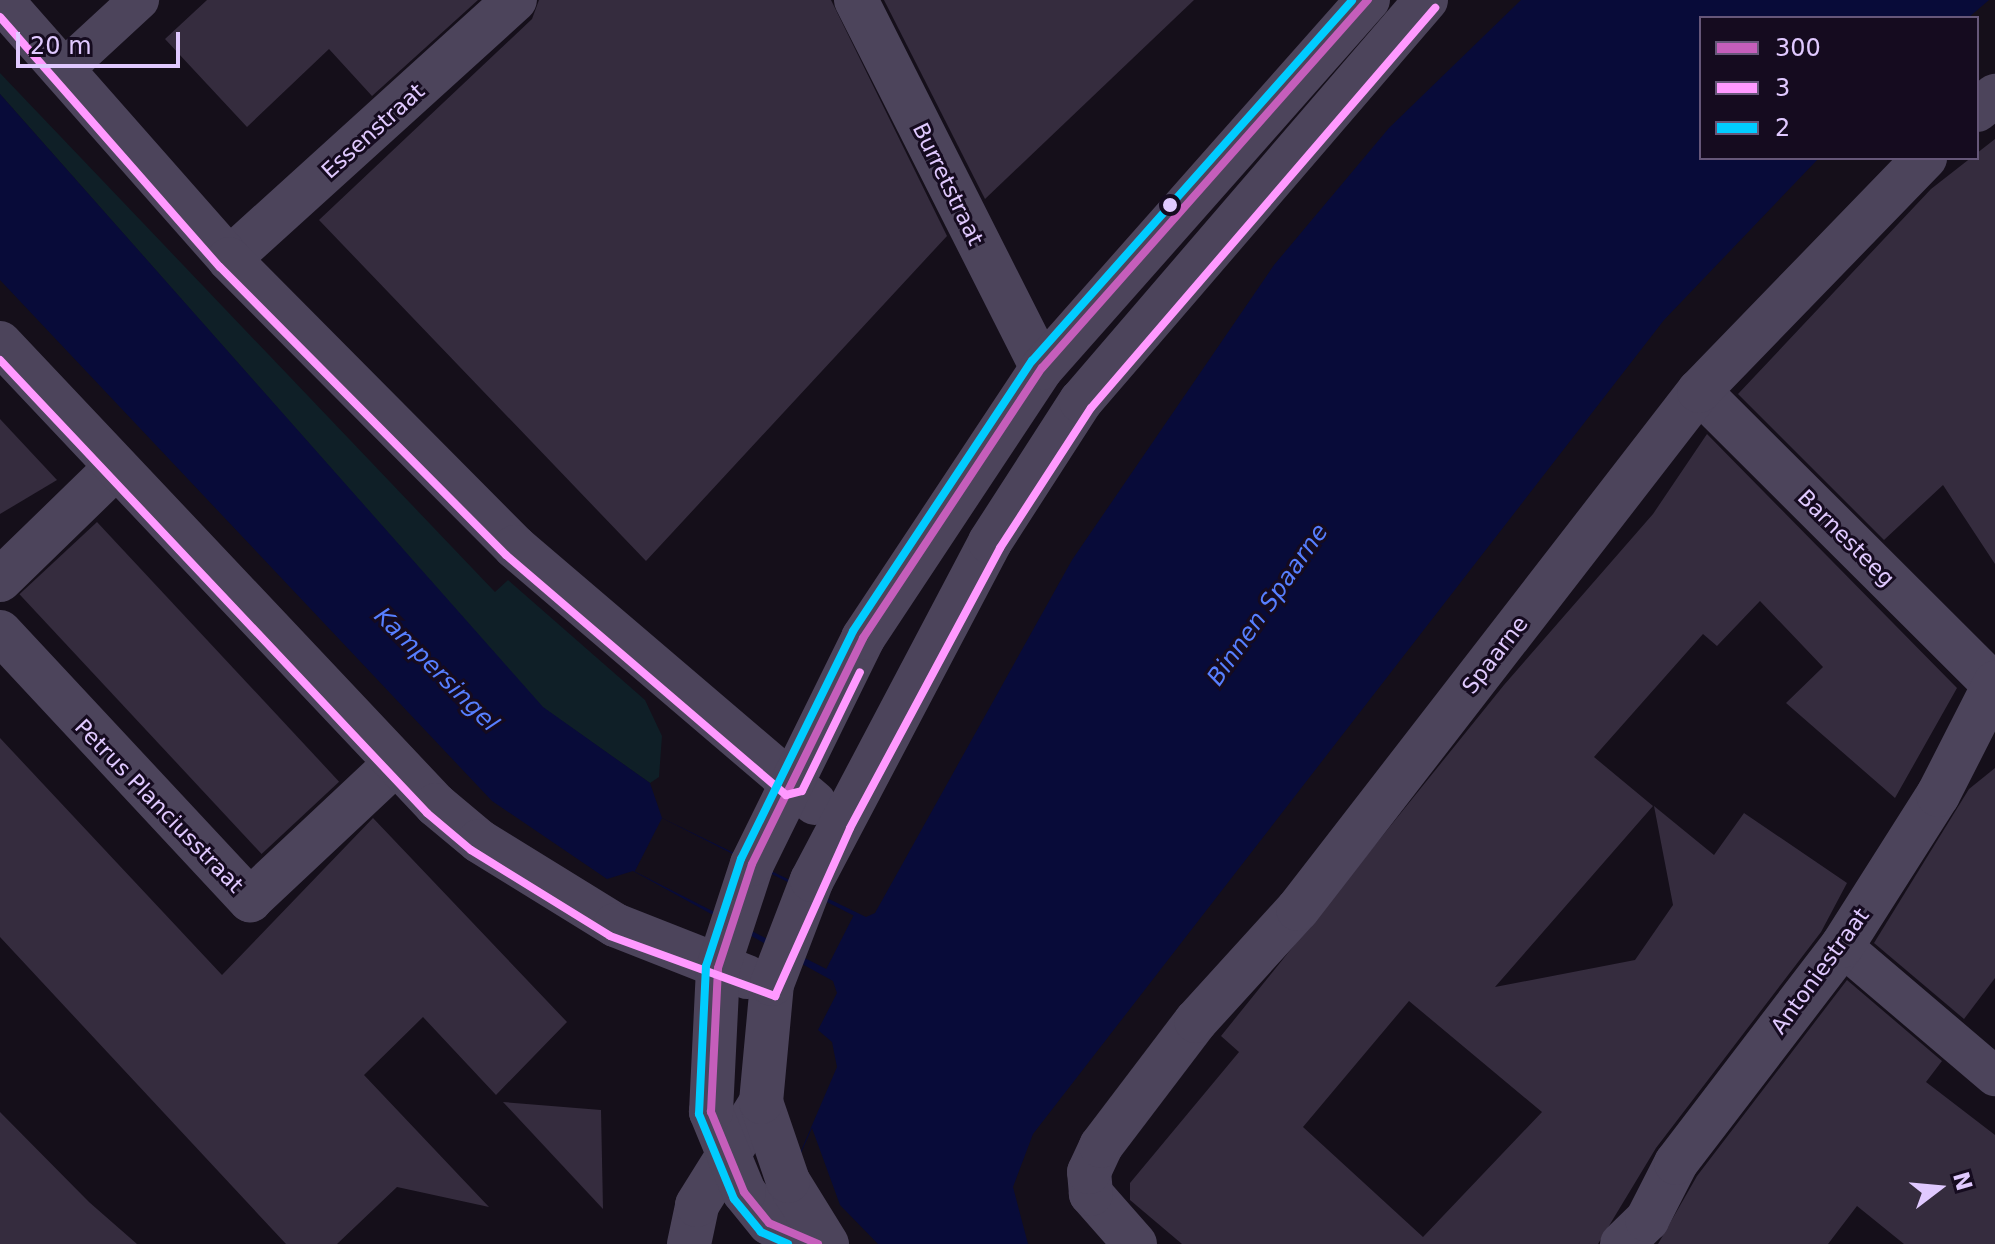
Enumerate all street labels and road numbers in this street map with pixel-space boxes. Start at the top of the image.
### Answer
street label: Essenstraat [316,78,430,184]
street label: Burretstraat [907,118,989,250]
street label: Barnesteeg [1792,484,1900,592]
street label: Spaarne [1457,611,1533,699]
street label: Petrus Planciusstraat [69,714,249,898]
street label: Antoniestraat [1765,903,1875,1039]

